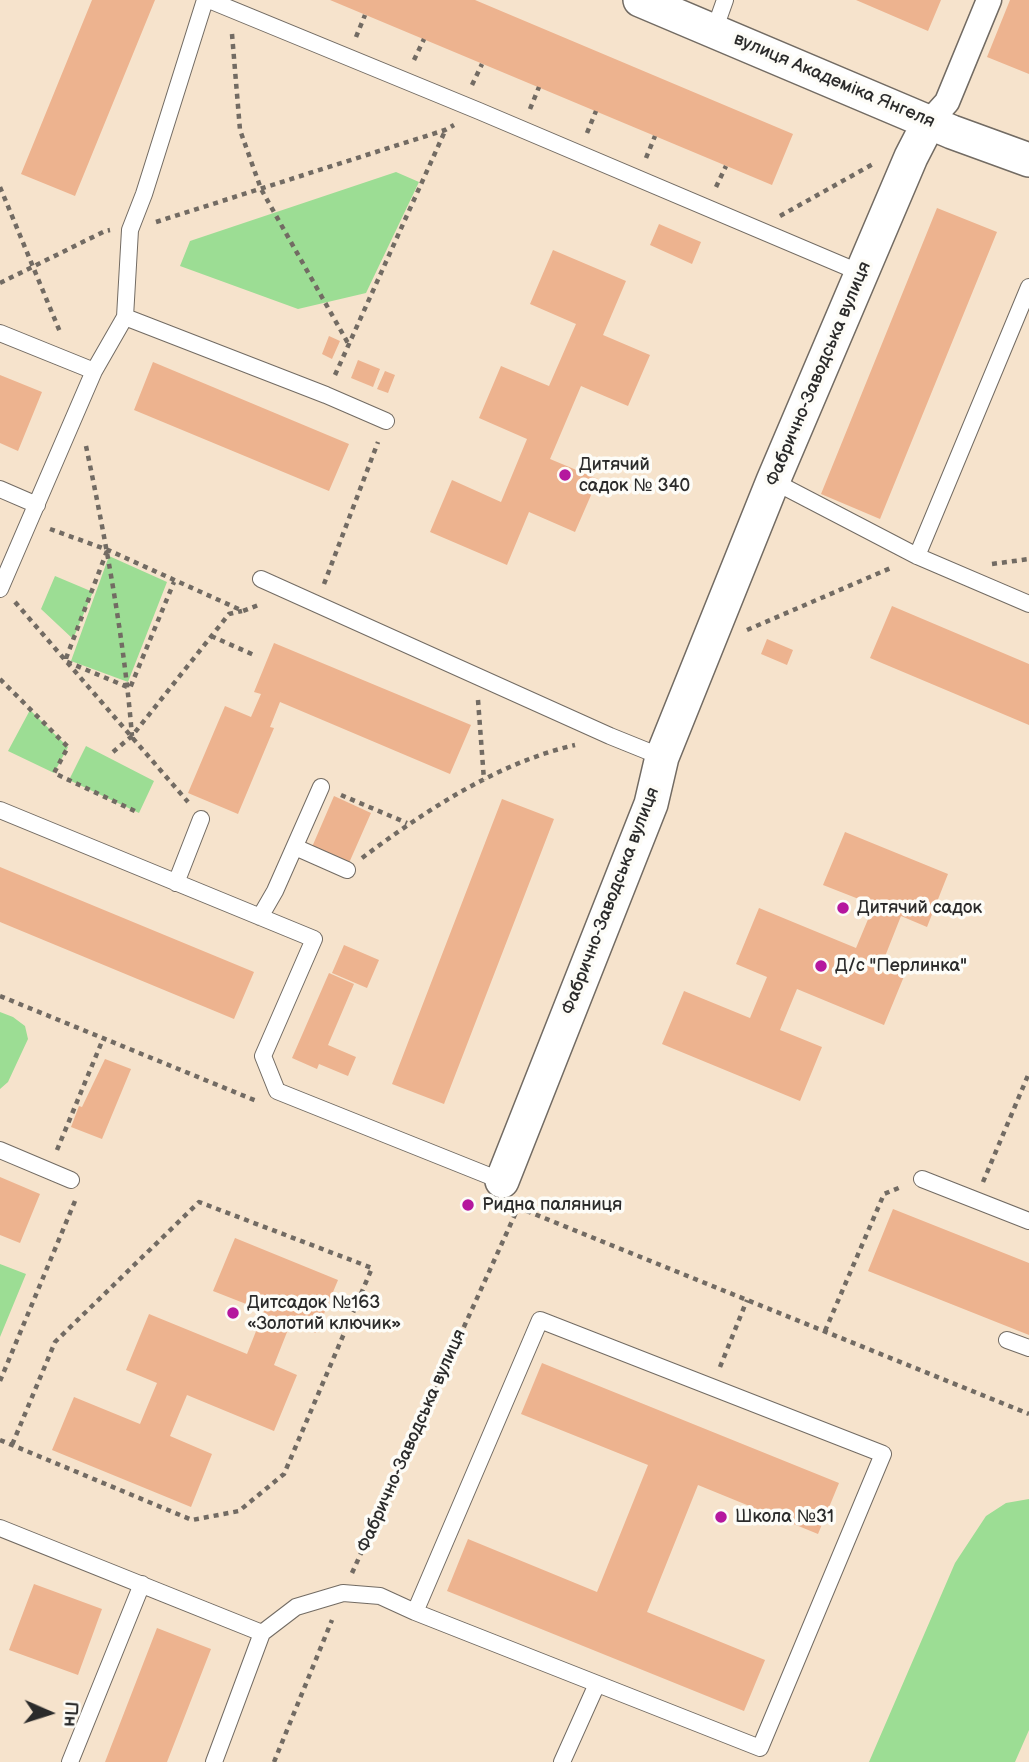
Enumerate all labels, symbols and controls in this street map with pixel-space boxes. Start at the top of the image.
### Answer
street label: вулиця Академіка Янгеля [730,29,938,133]
street label: Фабрично-Заводська вулиця [762,259,876,489]
place label: Дитячий садок № 340 [579,454,690,496]
marker: Дитячий садок № 340 [557,467,573,483]
street label: Фабрично-Заводська вулиця [558,784,664,1018]
place label: Дитячий садок [857,897,982,919]
marker: Дитячий садок [835,900,851,916]
place label: Д/с "Перлинка" [835,955,967,977]
marker: Д/с "Перлинка" [813,958,829,974]
place label: Ридна паляниця [482,1194,622,1216]
marker: Ридна паляниця [460,1197,476,1213]
place label: Дитсадок №163 «Золотий ключик» [247,1292,401,1334]
marker: Дитсадок №163 «Золотий ключик» [225,1305,241,1321]
street label: Фабрично-Заводська вулиця [353,1326,471,1556]
place label: Школа №31 [735,1506,834,1528]
marker: Школа №31 [713,1509,729,1525]
north arrow [14,1678,84,1748]
text: Пн [58,1701,83,1727]

